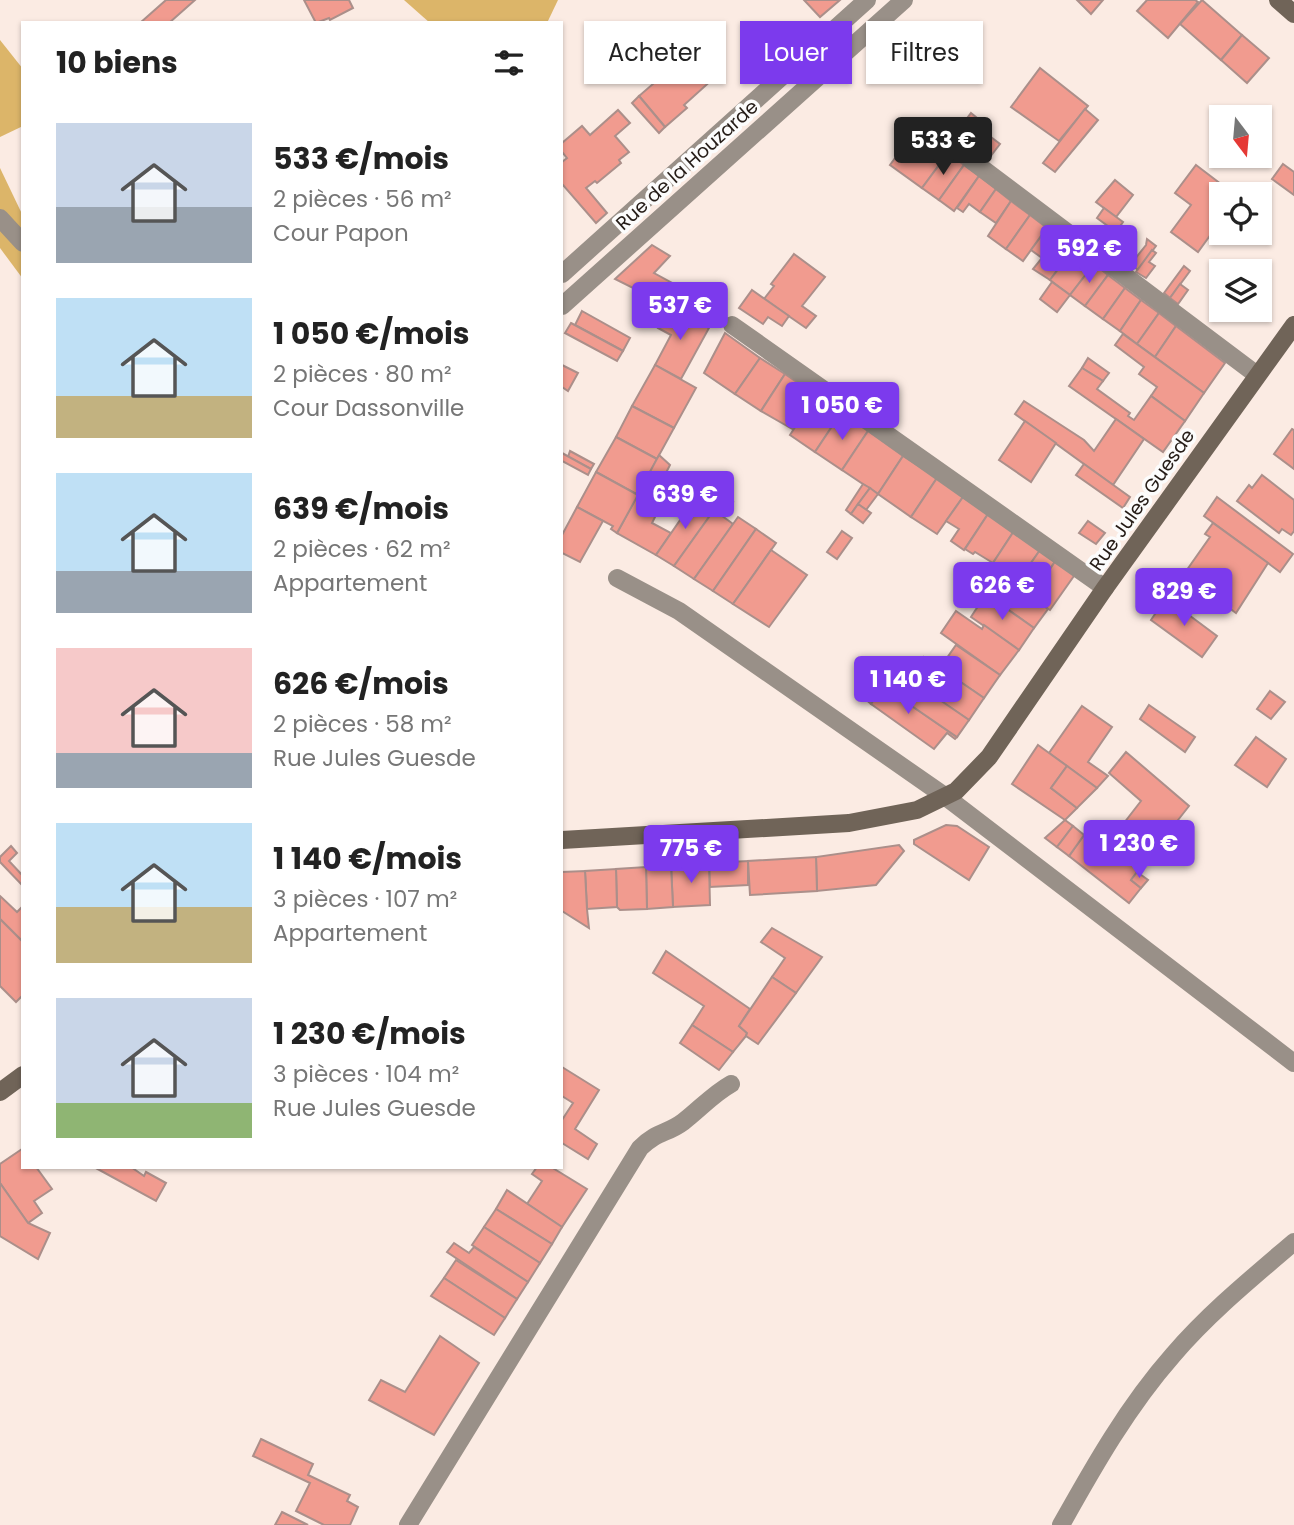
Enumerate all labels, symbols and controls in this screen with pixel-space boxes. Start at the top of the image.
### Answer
chip: Acheter [584,21,726,84]
chip: Louer [740,21,852,84]
chip: Filtres [866,21,983,84]
text: 10 biens [56,41,178,84]
icon: filters [490,44,528,82]
street label: Rue de la Houzarde [610,94,764,236]
north arrow [1209,105,1272,168]
map controls [1209,105,1272,322]
pin: 533 € [894,118,992,177]
text: 533 € [910,124,976,156]
text: 533 €/mois [273,137,449,180]
icon: home [112,151,196,235]
button: locate [1209,182,1272,245]
text: 2 pièces · 56 m² [273,183,452,215]
text: Cour Papon [273,217,409,249]
pin: 592 € [1040,226,1138,285]
text: 592 € [1056,232,1122,264]
button: layers [1209,259,1272,322]
pin: 537 € [631,282,729,342]
text: 537 € [648,289,712,321]
text: 1 050 €/mois [273,312,470,355]
icon: home [112,326,196,410]
text: 2 pièces · 80 m² [273,358,452,390]
pin: 1 050 € [777,382,907,442]
text: 1 050 € [801,389,883,421]
text: Cour Dassonville [273,392,464,424]
street label: Rue Jules Guesde [1083,424,1201,576]
pin: 639 € [636,472,734,531]
text: 639 € [652,478,718,510]
text: 639 €/mois [273,487,449,530]
icon: home [112,501,196,585]
text: 2 pièces · 62 m² [273,533,450,565]
pin: 626 € [953,562,1051,622]
text: Appartement [273,567,427,599]
pin: 829 € [1135,568,1233,628]
text: 626 € [969,569,1035,601]
text: 829 € [1151,575,1217,607]
pin: 1 140 € [843,656,973,716]
text: 626 €/mois [273,662,449,705]
text: 1 140 € [870,663,946,695]
icon: home [112,676,196,760]
text: 2 pièces · 58 m² [273,708,452,740]
text: Rue Jules Guesde [273,742,476,774]
pin: 1 230 € [1074,820,1204,880]
pin: 775 € [642,826,740,885]
text: 1 230 € [1100,827,1178,859]
text: 775 € [660,832,722,864]
text: 1 140 €/mois [273,837,462,880]
icon: home [112,851,196,935]
text: 3 pièces · 107 m² [273,883,457,915]
text: Appartement [273,917,427,949]
text: 1 230 €/mois [273,1012,466,1055]
icon: home [112,1026,196,1110]
text: 3 pièces · 104 m² [273,1058,459,1090]
text: Rue Jules Guesde [273,1092,476,1124]

